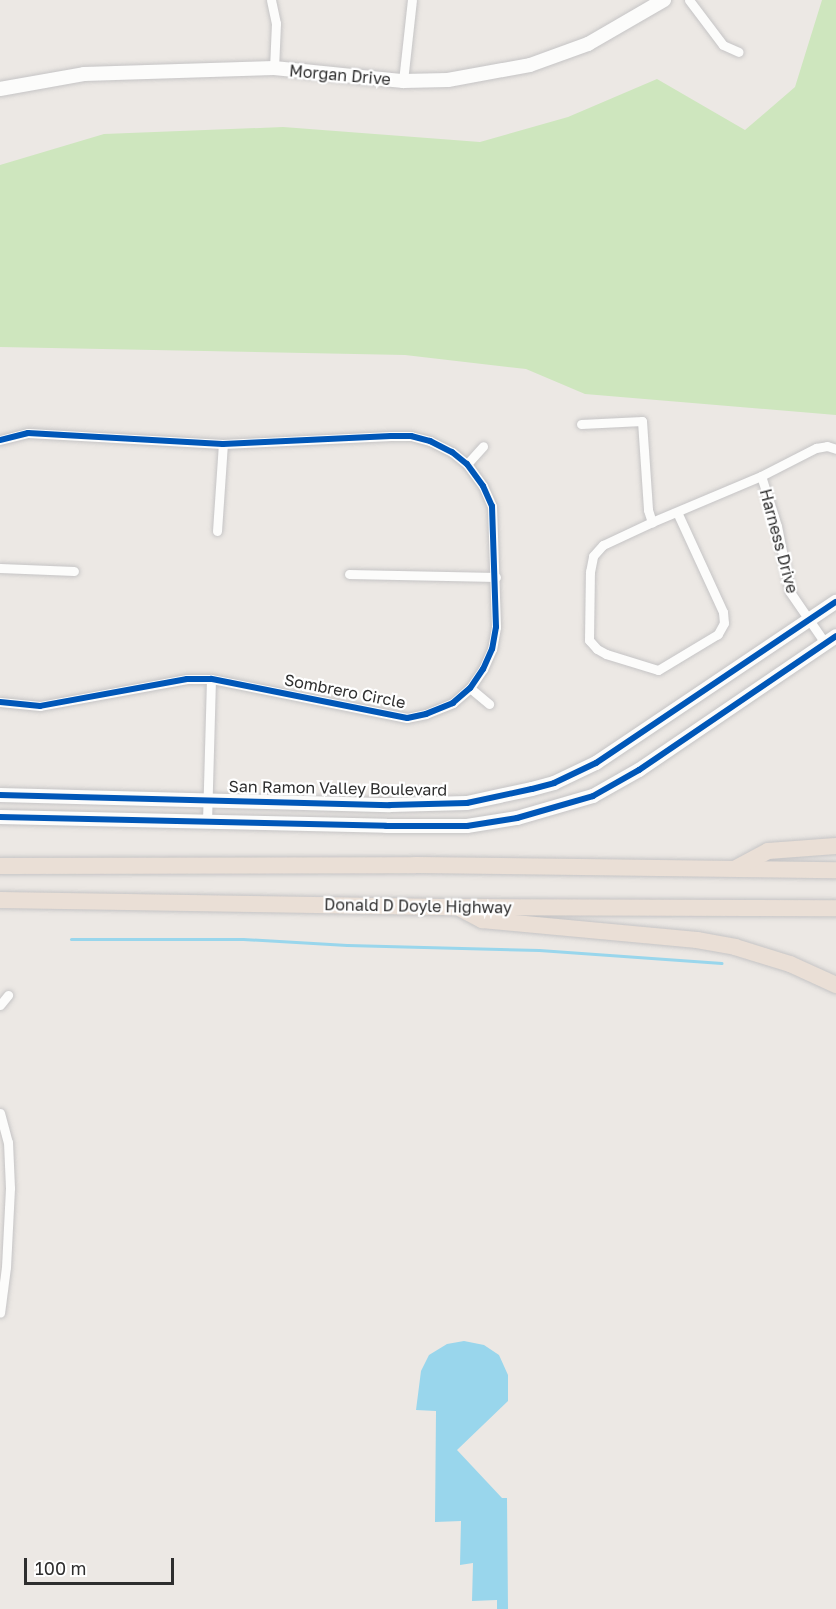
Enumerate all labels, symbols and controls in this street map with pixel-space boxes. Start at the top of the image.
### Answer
street label: Morgan Drive [288,61,392,89]
street label: Harness Drive [756,487,802,595]
street label: Sombrero Circle [283,670,407,712]
street label: San Ramon Valley Boulevard [229,776,447,800]
street label: Donald D Doyle Highway [324,895,512,917]
scale bar [27,1546,177,1584]
text: 100 m [35,1557,86,1579]

